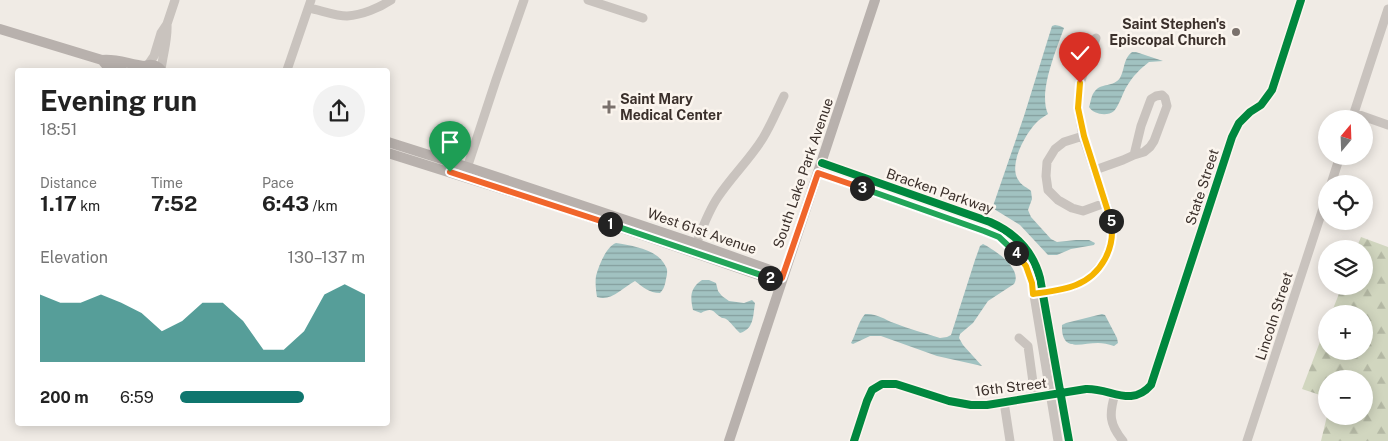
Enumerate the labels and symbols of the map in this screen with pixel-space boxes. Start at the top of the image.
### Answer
place label: Saint Stephen's Episcopal Church [1109,16,1226,48]
marker: Saint Stephen's Episcopal Church [1230,26,1242,38]
pin [1059,32,1101,83]
place label: Saint Mary Medical Center [620,91,722,123]
street label: South Lake Park Avenue [770,96,836,250]
marker: Saint Mary Medical Center [602,100,616,114]
north arrow [1318,110,1372,165]
pin [429,121,471,172]
street label: State Street [1182,147,1222,227]
street label: Bracken Parkway [884,165,996,217]
pin: 3 [850,176,874,200]
street label: West 61st Avenue [645,205,759,257]
pin: 5 [1098,208,1124,234]
pin: 1 [598,212,622,236]
pin: 4 [1004,240,1028,266]
pin: 2 [758,266,782,290]
street label: Lincoln Street [1252,270,1296,362]
street label: 16th Street [974,375,1048,399]

